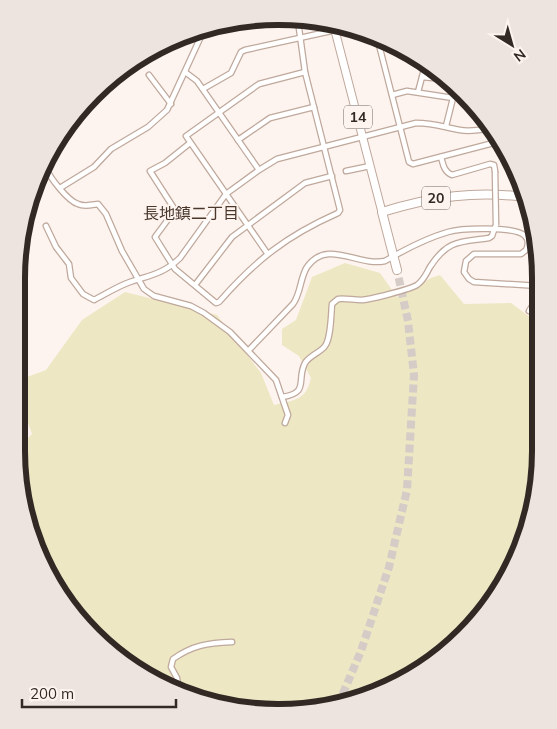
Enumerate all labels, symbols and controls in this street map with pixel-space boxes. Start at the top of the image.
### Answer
north arrow [487,20,537,70]
text: N [510,45,529,66]
road number: 14 [344,105,372,128]
road number: 20 [422,187,450,210]
district label: 長地鎮二丁目 [143,203,239,223]
scale bar [22,676,176,708]
text: 200 m [30,684,74,703]

